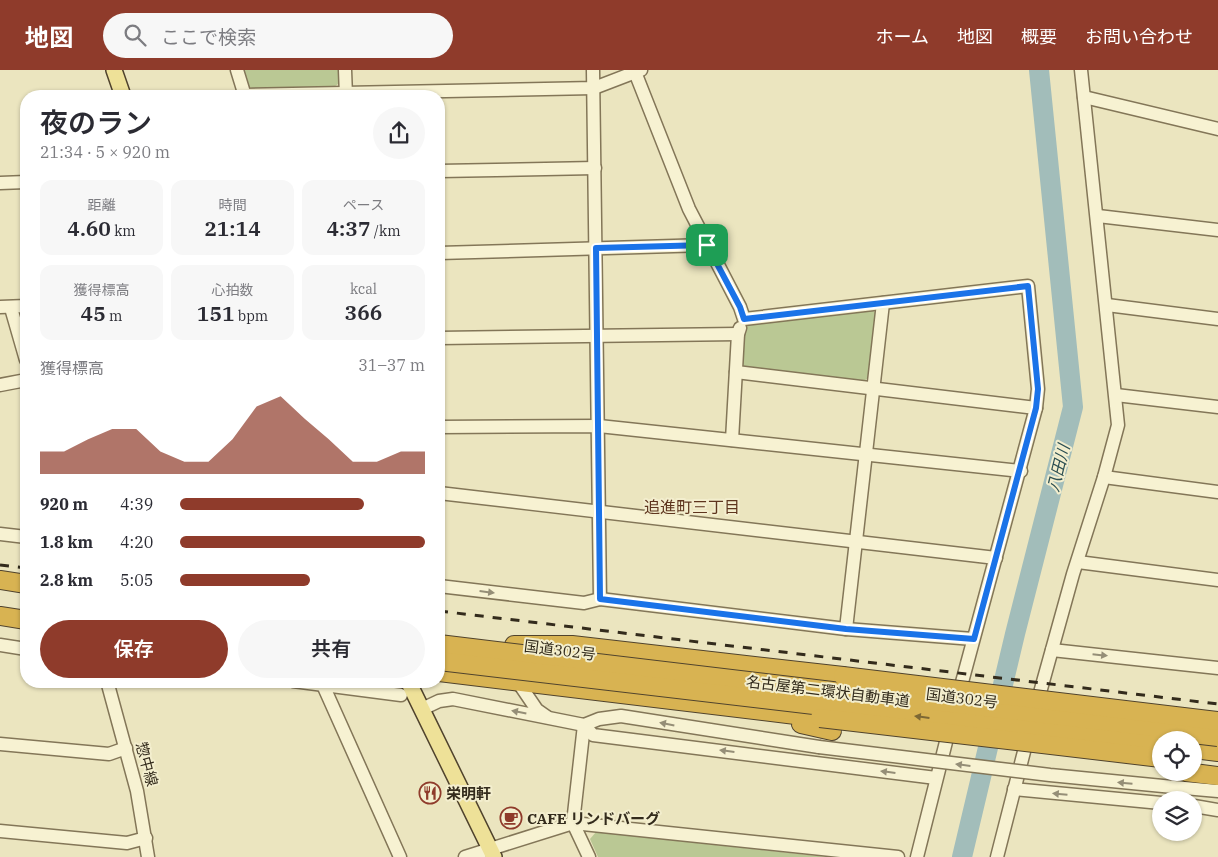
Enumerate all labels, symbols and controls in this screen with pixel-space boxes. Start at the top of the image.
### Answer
search box [103,13,453,58]
text: 地図 [25,21,73,53]
icon: search [121,21,149,49]
text: ここで検索 [161,25,256,49]
text: ホーム [876,25,929,48]
text: 地図 [957,25,993,48]
text: 概要 [1021,25,1057,48]
text: お問い合わせ [1085,25,1193,48]
text: 夜のラン [40,104,152,141]
button: share [373,107,425,159]
text: 21:34 · 5 × 920 m [40,142,170,162]
text: 距離 [88,196,116,214]
text: 時間 [219,196,247,214]
text: ペース [343,196,384,214]
text: 4.60 [67,214,111,242]
text: 21:14 [204,214,261,242]
text: 4:37 [327,214,371,242]
text: km [111,222,136,240]
text: /km [371,222,400,240]
pin [686,224,728,266]
icon: arrive [693,231,721,259]
text: kcal [350,280,377,298]
text: 獲得標高 [74,281,130,299]
text: 心拍数 [212,281,254,299]
text: 366 [345,298,382,326]
text: 45 [81,299,106,327]
text: 151 [197,299,235,327]
text: m [106,307,122,325]
text: bpm [235,307,268,325]
text: 31–37 m [358,355,425,375]
text: 獲得標高 [40,358,104,378]
water label: 八田川 [1042,440,1074,494]
text: 920 m [40,494,88,514]
text: 4:39 [120,494,153,514]
district label: 追進町三丁目 [644,497,740,517]
text: 1.8 km [40,532,93,552]
text: 4:20 [120,532,153,552]
text: 2.8 km [40,570,93,590]
text: 5:05 [120,570,153,590]
one-way arrow [479,588,495,596]
button: 保存 [40,620,228,678]
button: 共有 [238,620,425,678]
street label: 国道302号 [523,636,597,664]
one-way arrow [1092,651,1108,659]
street label: 名古屋第二環状自動車道 [745,672,911,710]
street label: 国道302号 [925,684,999,712]
one-way arrow [511,708,526,716]
one-way arrow [913,713,929,721]
one-way arrow [658,719,674,727]
map controls [1152,731,1202,841]
button: locate [1152,731,1202,781]
street label: 惣中線 [132,740,162,788]
one-way arrow [719,747,735,755]
one-way arrow [955,761,971,769]
one-way arrow [880,768,896,776]
one-way arrow [1117,778,1133,786]
restaurant icon: 栄明軒 [418,781,442,805]
place label: 栄明軒 [446,784,491,803]
one-way arrow [1052,789,1068,797]
button: layers [1152,791,1202,841]
cafe icon: CAFE リンドバーグ [499,806,523,830]
place label: CAFE リンドバーグ [527,809,660,828]

